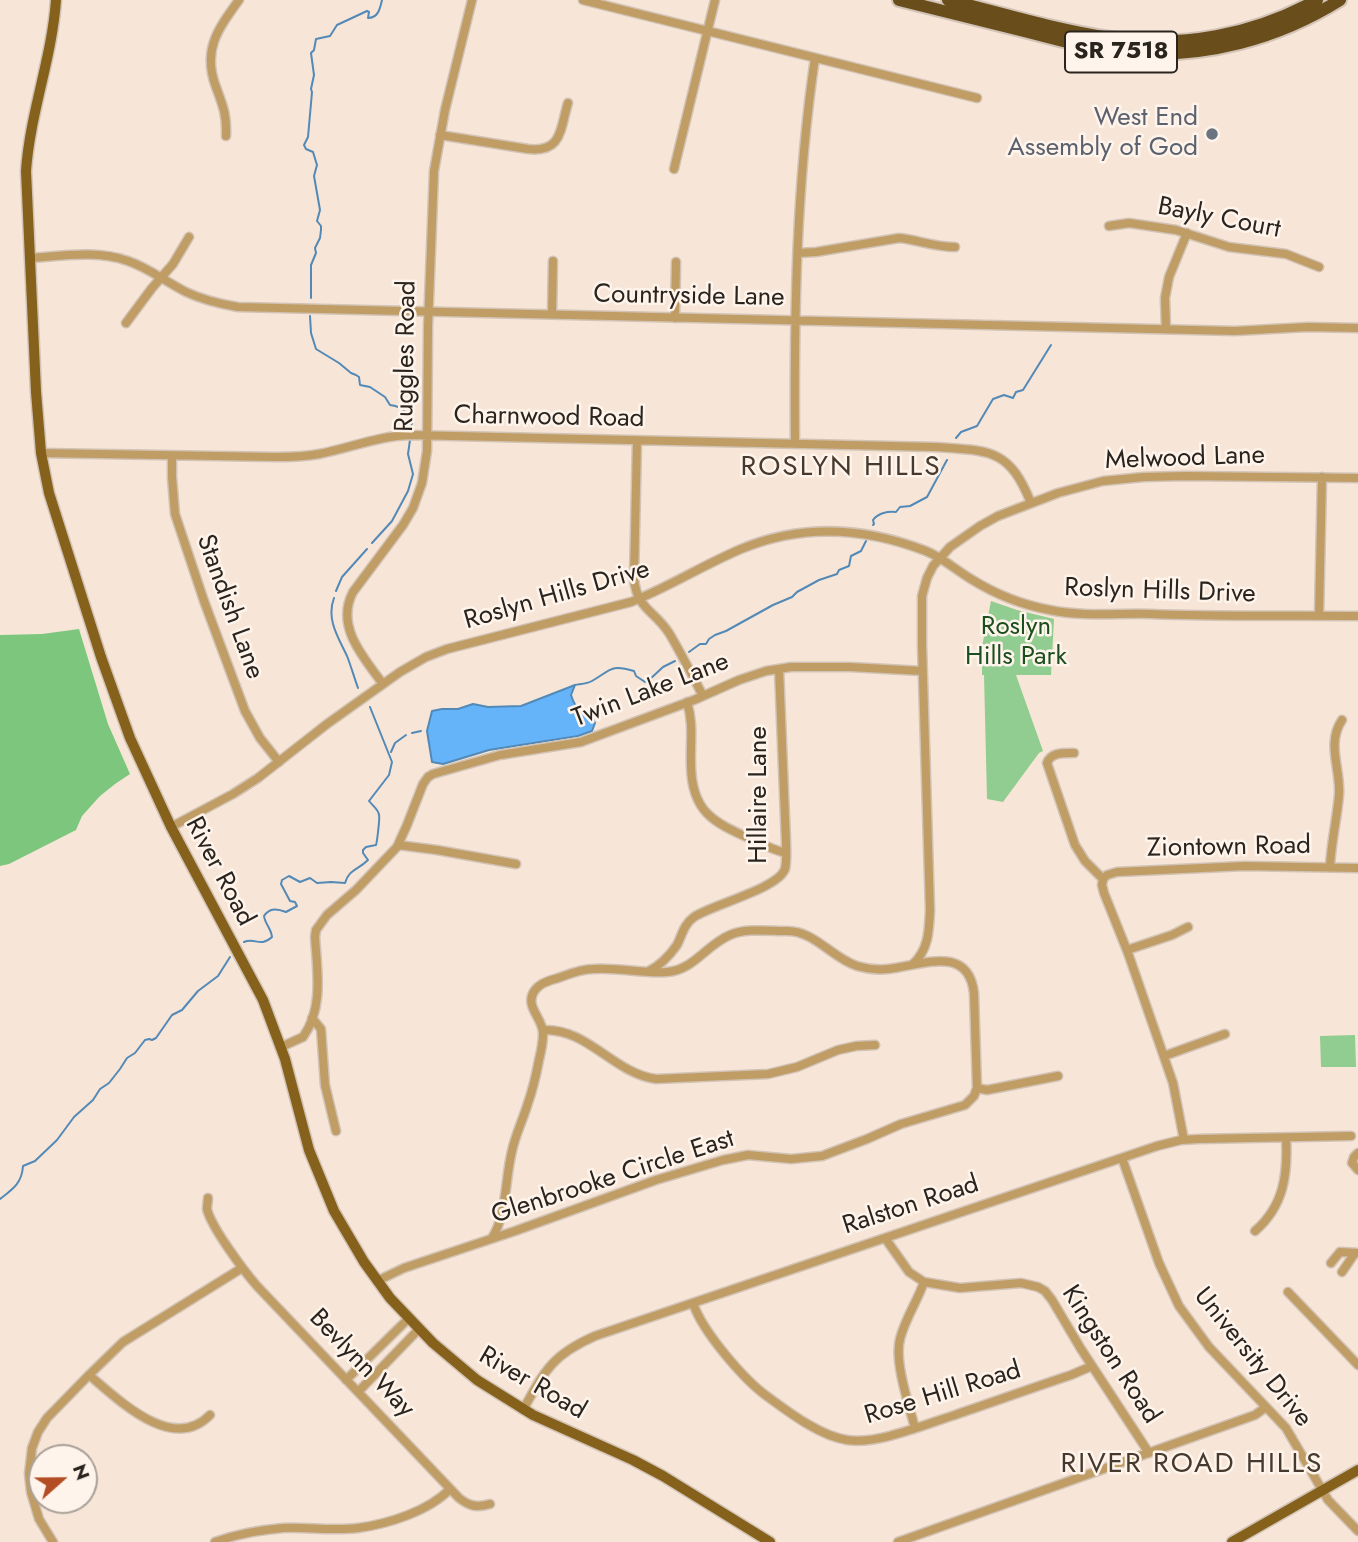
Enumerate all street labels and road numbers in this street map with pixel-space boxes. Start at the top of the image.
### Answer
road number: SR 7518 [1065,32,1177,72]
street label: Bayly Court [1155,192,1283,246]
street label: Ruggles Road [390,280,424,432]
street label: Countryside Lane [593,280,785,314]
street label: Charnwood Road [453,401,645,435]
street label: Melwood Lane [1105,441,1265,477]
street label: Standish Lane [188,531,270,683]
street label: Roslyn Hills Drive [461,555,653,637]
street label: Roslyn Hills Drive [1064,573,1256,611]
street label: Twin Lake Lane [568,647,734,735]
street label: Hillaire Lane [744,726,776,864]
street label: River Road [177,812,261,932]
street label: Ziontown Road [1147,831,1311,865]
street label: Glenbrooke Circle East [488,1124,738,1232]
street label: Ralston Road [839,1169,983,1243]
street label: Kingston Road [1054,1280,1166,1430]
street label: University Drive [1186,1282,1318,1434]
street label: Bevlynn Way [302,1303,420,1425]
street label: River Road [473,1341,591,1427]
street label: Rose Hill Road [861,1355,1025,1433]

